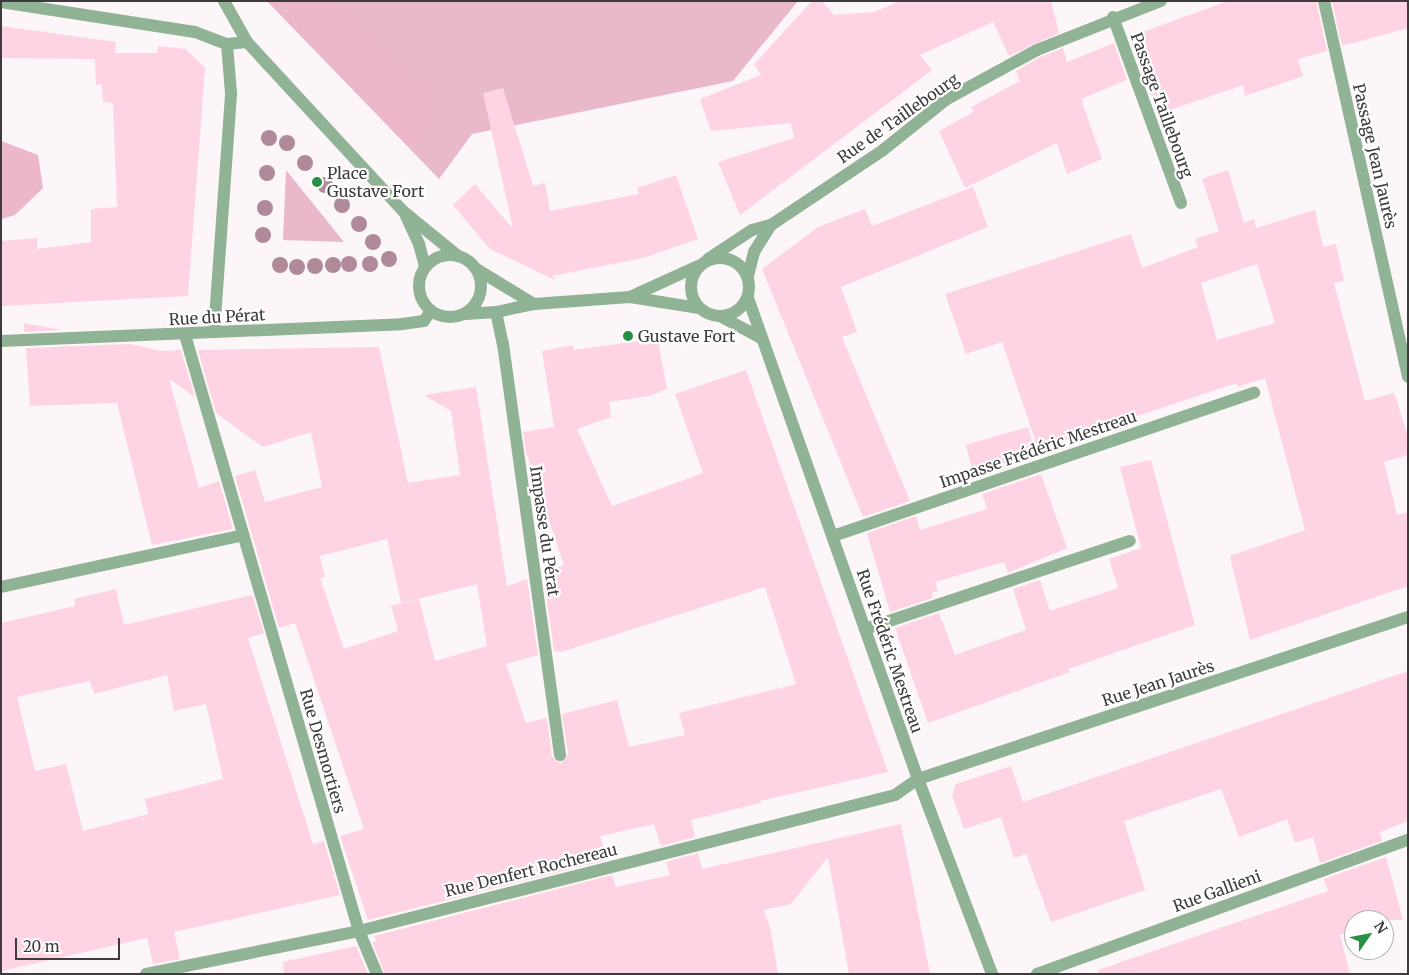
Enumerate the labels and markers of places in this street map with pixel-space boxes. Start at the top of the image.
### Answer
place label: Place Gustave Fort [327,163,424,201]
marker: Place Gustave Fort [311,176,323,188]
place label: Gustave Fort [638,326,735,346]
marker: Gustave Fort [622,330,634,342]

